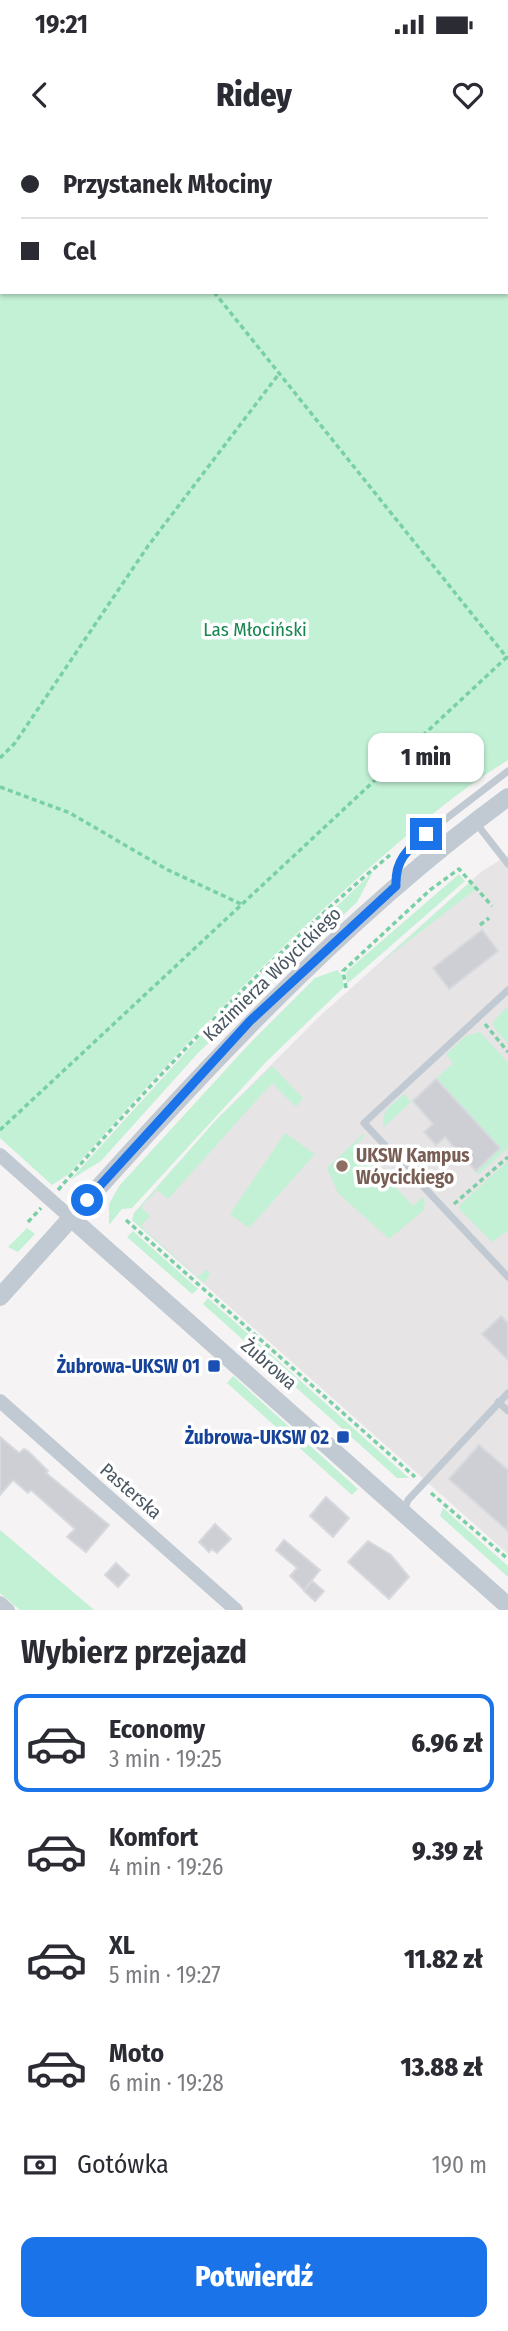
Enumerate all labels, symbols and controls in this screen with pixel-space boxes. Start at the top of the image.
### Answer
text: 19:21 [35,9,88,40]
icon: back [21,76,59,114]
text: Ridey [216,76,292,114]
icon: heart [449,76,487,114]
text: Przystanek Młociny [63,169,272,200]
text: Cel [63,236,96,267]
park label: Las Młociński [203,618,307,641]
callout: 1 min [368,732,484,782]
text: 1 min [401,743,451,771]
route end [410,818,442,850]
street label: Kazimierza Wóycickiego [198,902,346,1046]
place label: UKSW Kampus Wóycickiego [356,1144,470,1189]
marker: UKSW Kampus Wóycickiego [334,1158,350,1174]
route start [71,1184,103,1216]
street label: Żubrowa [236,1334,302,1394]
place label: Żubrowa-UKSW 01 [57,1354,200,1378]
marker: Żubrowa-UKSW 01 [206,1358,222,1374]
place label: Żubrowa-UKSW 02 [185,1425,329,1449]
marker: Żubrowa-UKSW 02 [335,1429,351,1445]
street label: Pasterska [96,1458,166,1524]
text: Wybierz przejazd [21,1633,247,1671]
icon: car [25,1712,88,1775]
text: Economy [109,1714,205,1745]
text: 6.96 zł [411,1728,483,1759]
text: 3 min · 19:25 [109,1745,222,1773]
icon: car [25,1820,88,1883]
text: Komfort [109,1822,198,1853]
text: 9.39 zł [412,1836,483,1867]
text: 4 min · 19:26 [109,1853,223,1881]
icon: car [25,1928,88,1991]
text: XL [109,1930,135,1961]
text: 11.82 zł [404,1944,483,1975]
text: 5 min · 19:27 [109,1961,221,1989]
icon: car [25,2036,88,2099]
text: Moto [109,2038,164,2069]
text: 13.88 zł [400,2052,483,2083]
text: 6 min · 19:28 [109,2069,224,2097]
icon: cash [21,2146,59,2184]
text: Gotówka [77,2149,169,2180]
text: 190 m [432,2151,487,2179]
button: Potwierdź [21,2237,487,2317]

